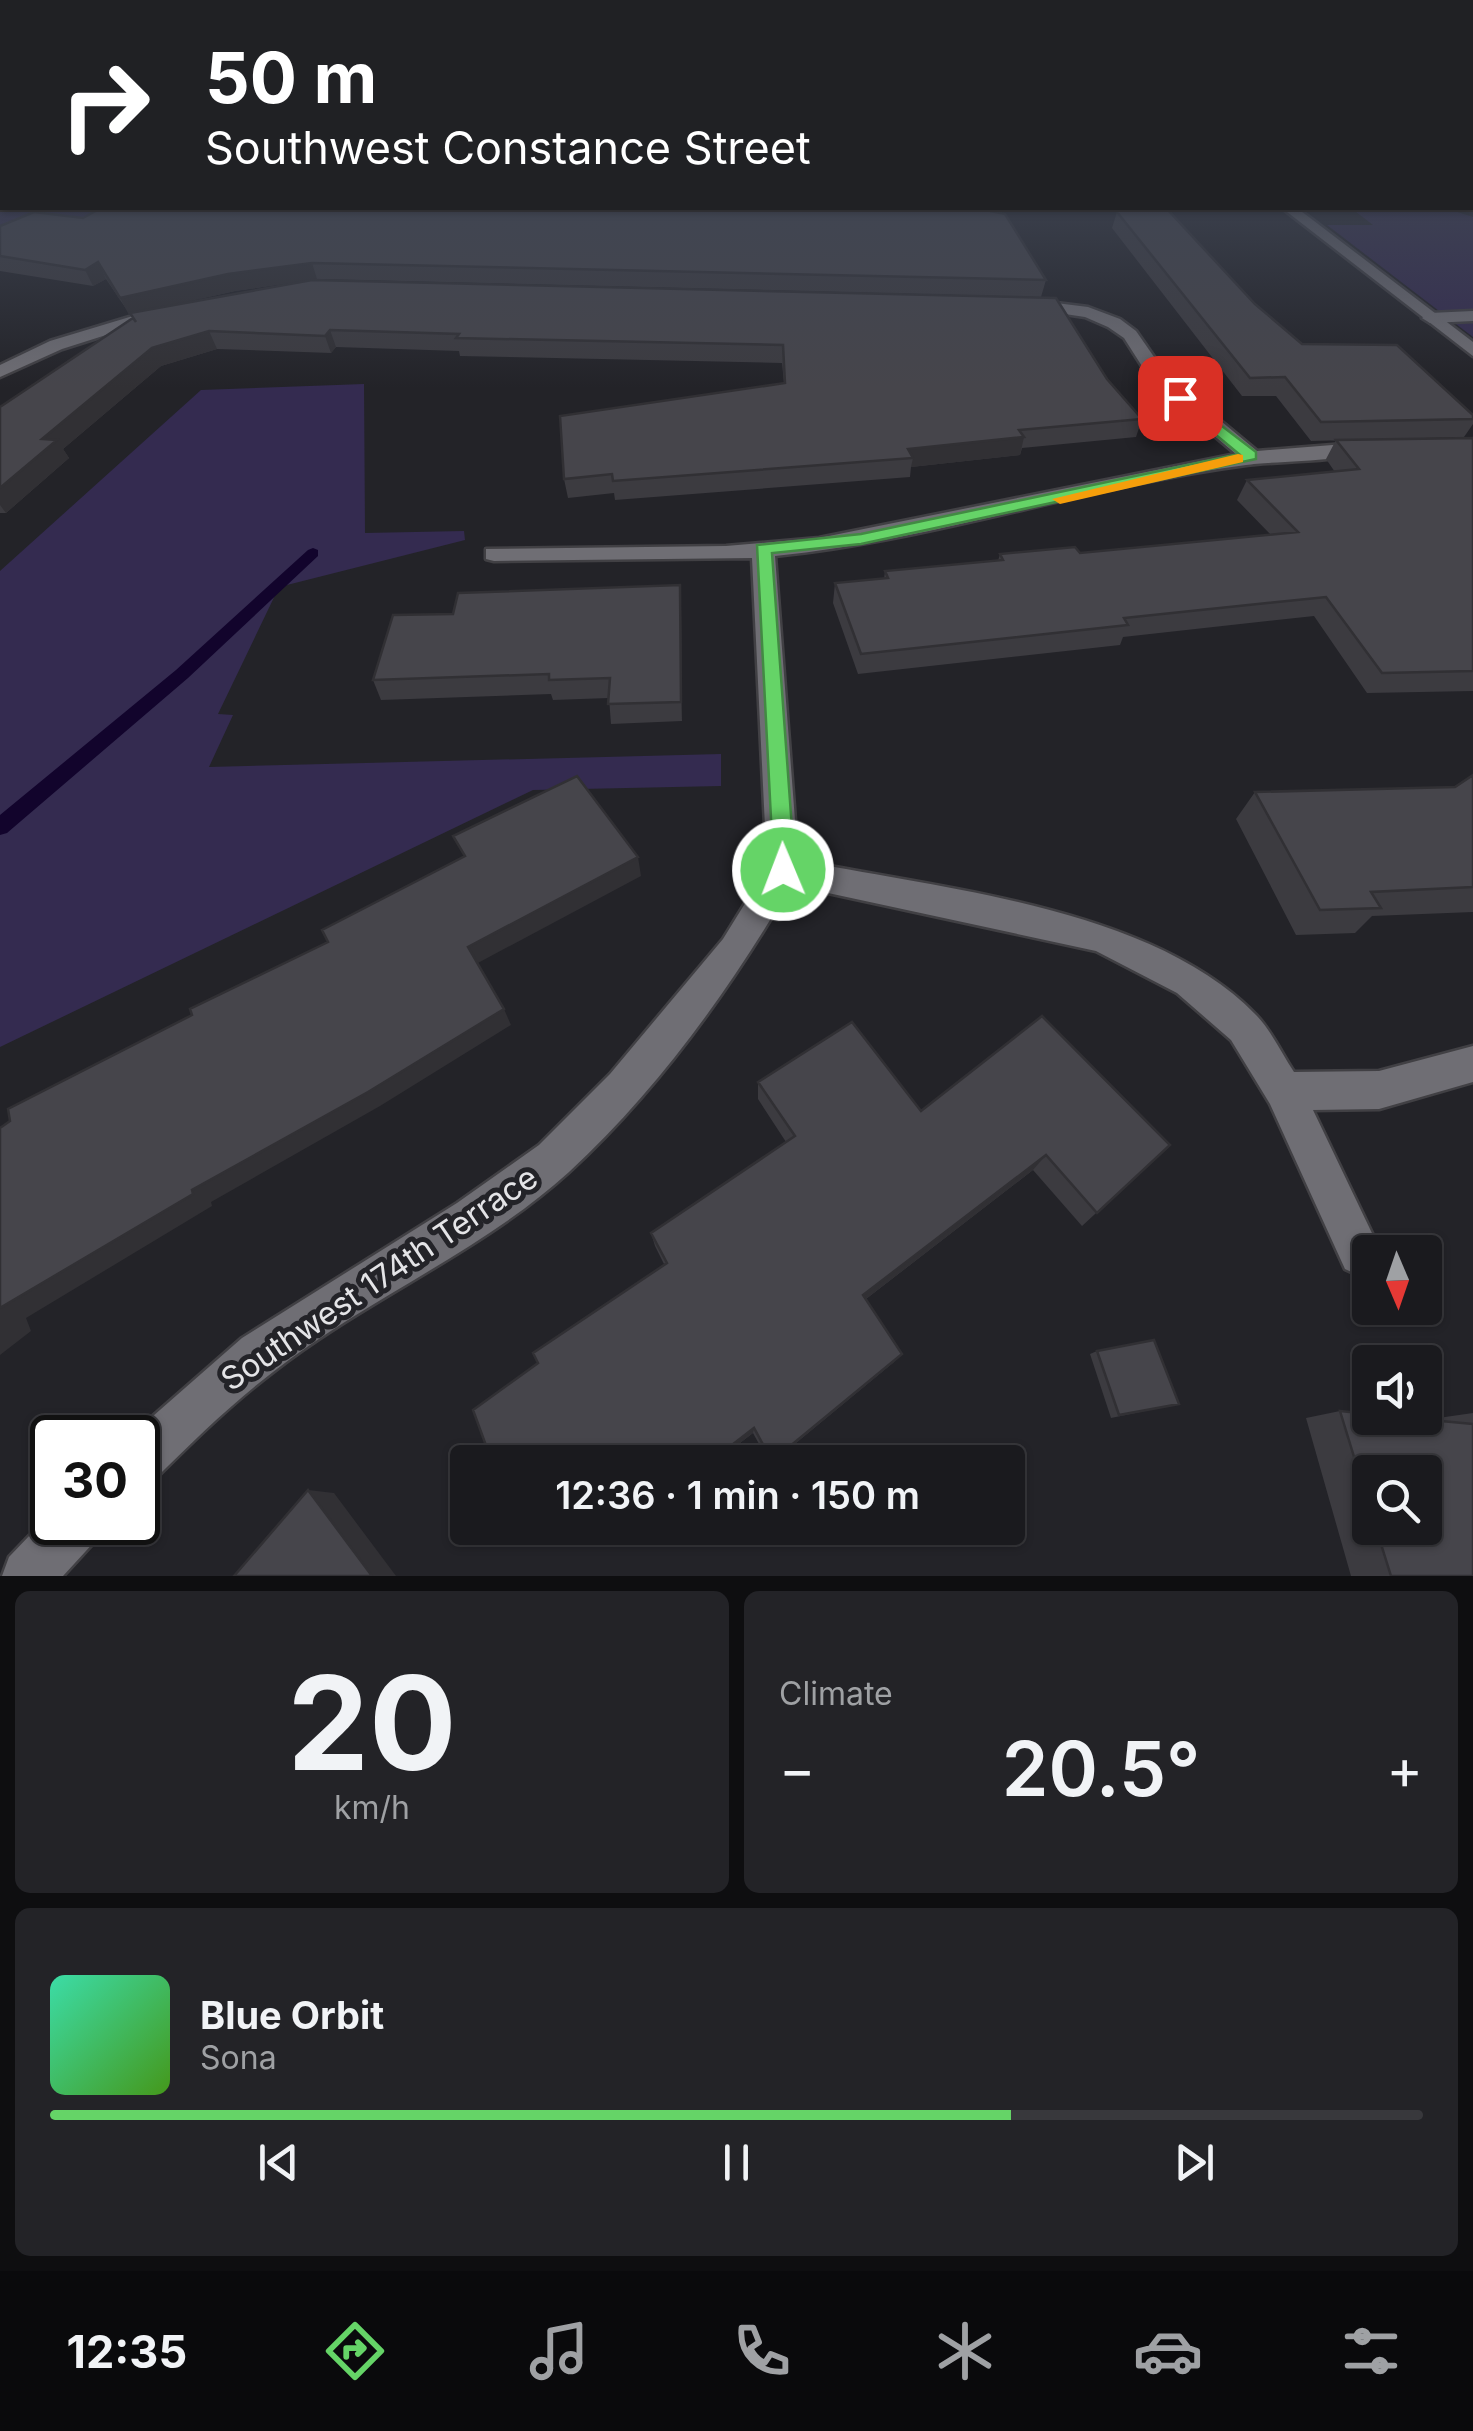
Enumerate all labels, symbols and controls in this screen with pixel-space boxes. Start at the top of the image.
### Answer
text: 50 m [205,35,377,120]
icon: right [40,40,170,170]
text: Southwest Constance Street [205,120,811,175]
pin [1138,356,1223,441]
icon: arrive [1153,371,1208,426]
position arrow [731,818,835,922]
street label: Southwest 174th Terrace [213,1157,545,1399]
north arrow [1352,1235,1442,1325]
map controls [1352,1235,1442,1545]
button: sound [1352,1345,1442,1435]
speed limit sign: 30 [30,1415,160,1545]
button: search [1352,1455,1442,1545]
text: 12:36 · 1 min · 150 m [555,1472,920,1518]
text: 20 [287,1644,457,1801]
text: Climate [779,1674,893,1713]
text: 20.5° [1002,1723,1200,1814]
text: − [779,1736,815,1802]
text: + [1387,1736,1423,1802]
text: km/h [334,1788,410,1827]
text: Blue Orbit [200,1992,384,2038]
text: Sona [200,2038,277,2077]
icon: previous [251,2135,306,2190]
icon: pause [709,2135,764,2190]
icon: next [1167,2135,1222,2190]
icon: directions [320,2316,390,2386]
icon: music [524,2316,594,2386]
icon: phone [727,2316,797,2386]
icon: climate [930,2316,1000,2386]
icon: car [1133,2316,1203,2386]
icon: filters [1336,2316,1406,2386]
text: 12:35 [67,2324,187,2379]

